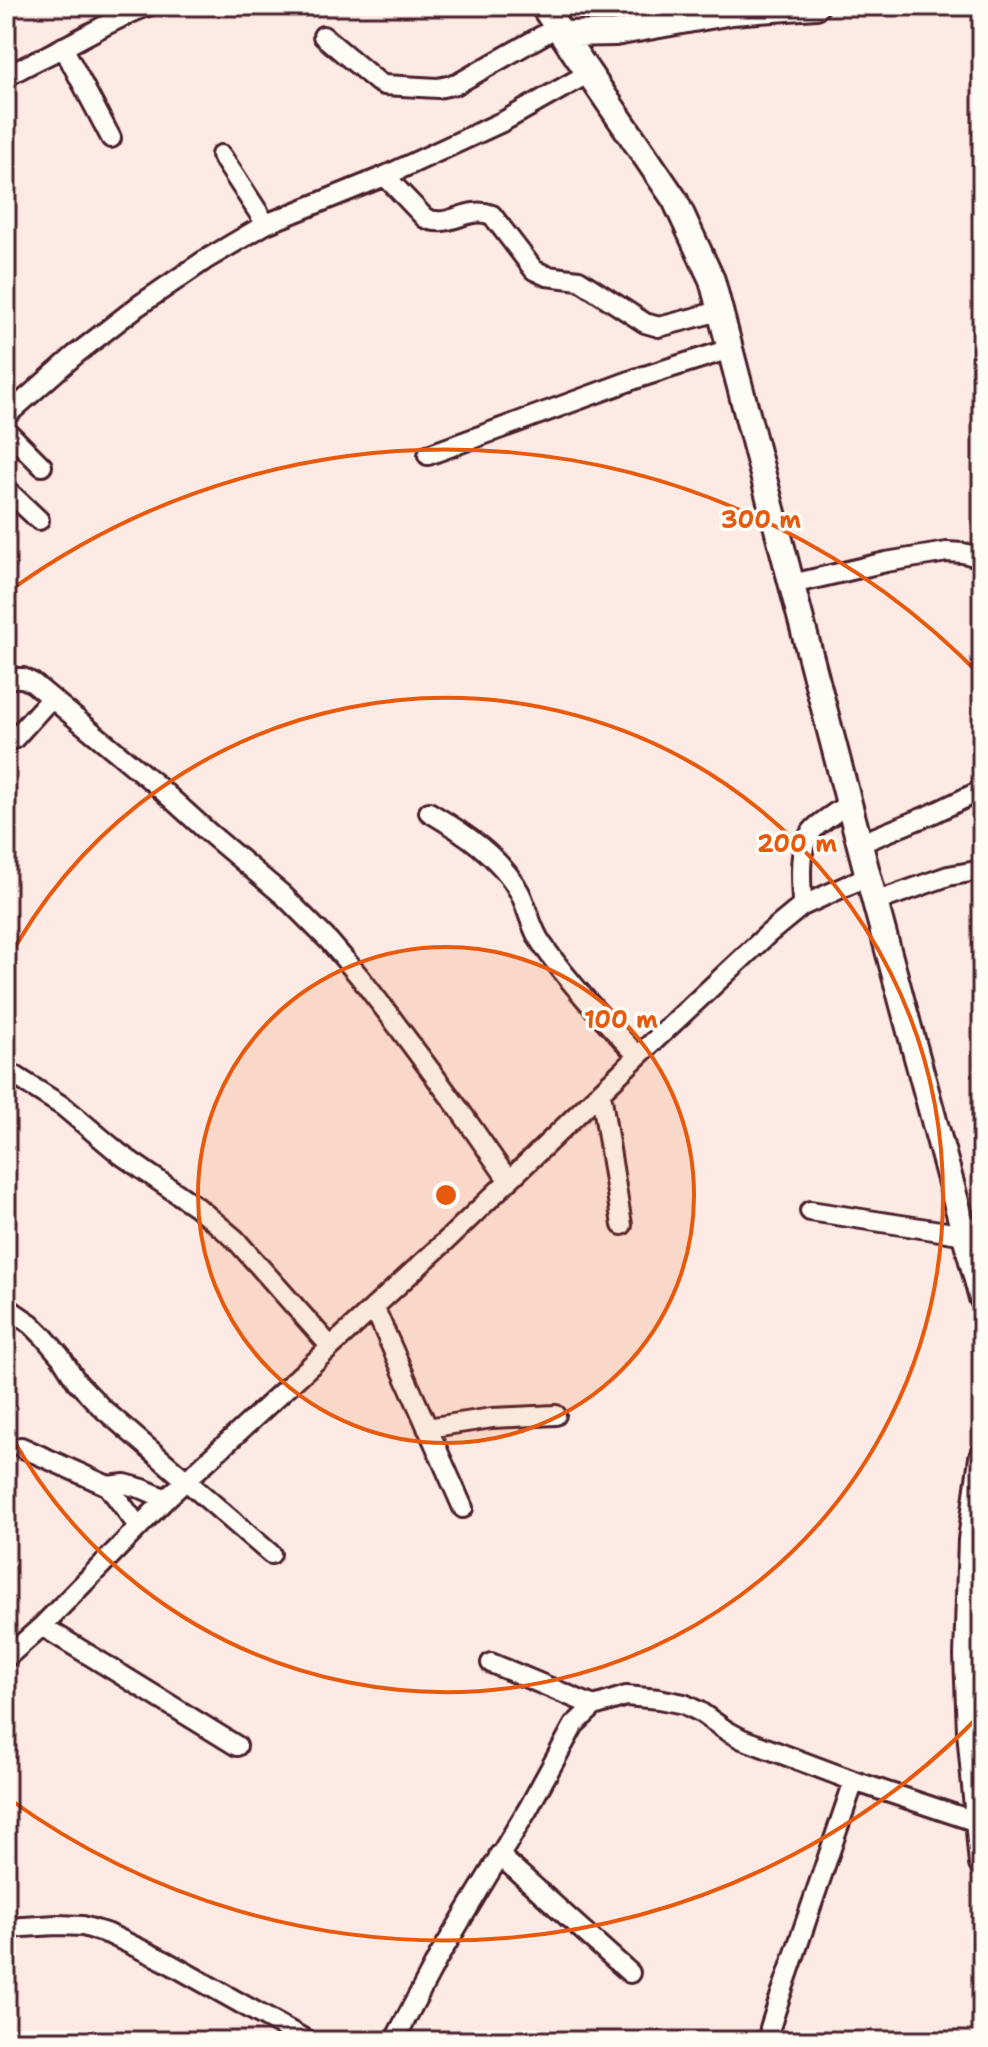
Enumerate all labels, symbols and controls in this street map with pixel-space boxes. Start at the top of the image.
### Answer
text: 300 m [721,504,801,536]
text: 200 m [757,828,837,860]
text: 100 m [584,1004,658,1036]
centre of rings [432,1181,460,1209]

